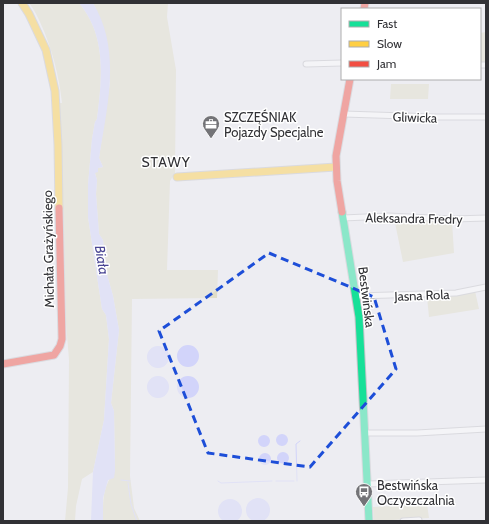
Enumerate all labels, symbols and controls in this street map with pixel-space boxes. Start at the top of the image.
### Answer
legend [341,8,481,80]
text: Fast [377,16,397,31]
text: Slow [377,36,402,51]
text: Jam [376,56,396,71]
street label: Gliwicka [392,108,438,126]
place label: SZCZĘŚNIAK Pojazdy Specjalne [224,109,324,141]
office icon: SZCZĘŚNIAK Pojazdy Specjalne [201,114,221,139]
district label: STAWY [141,153,191,171]
street label: Michała Grażyńskiego [39,190,57,308]
street label: Aleksandra Fredry [365,209,463,227]
water label: Biała [91,244,113,276]
street label: Bestwińska [355,266,379,329]
street label: Jasna Rola [393,286,451,304]
place label: Bestwińska Oczyszczalnia [377,477,455,508]
bus stop icon: Bestwińska Oczyszczalnia [354,482,374,507]

